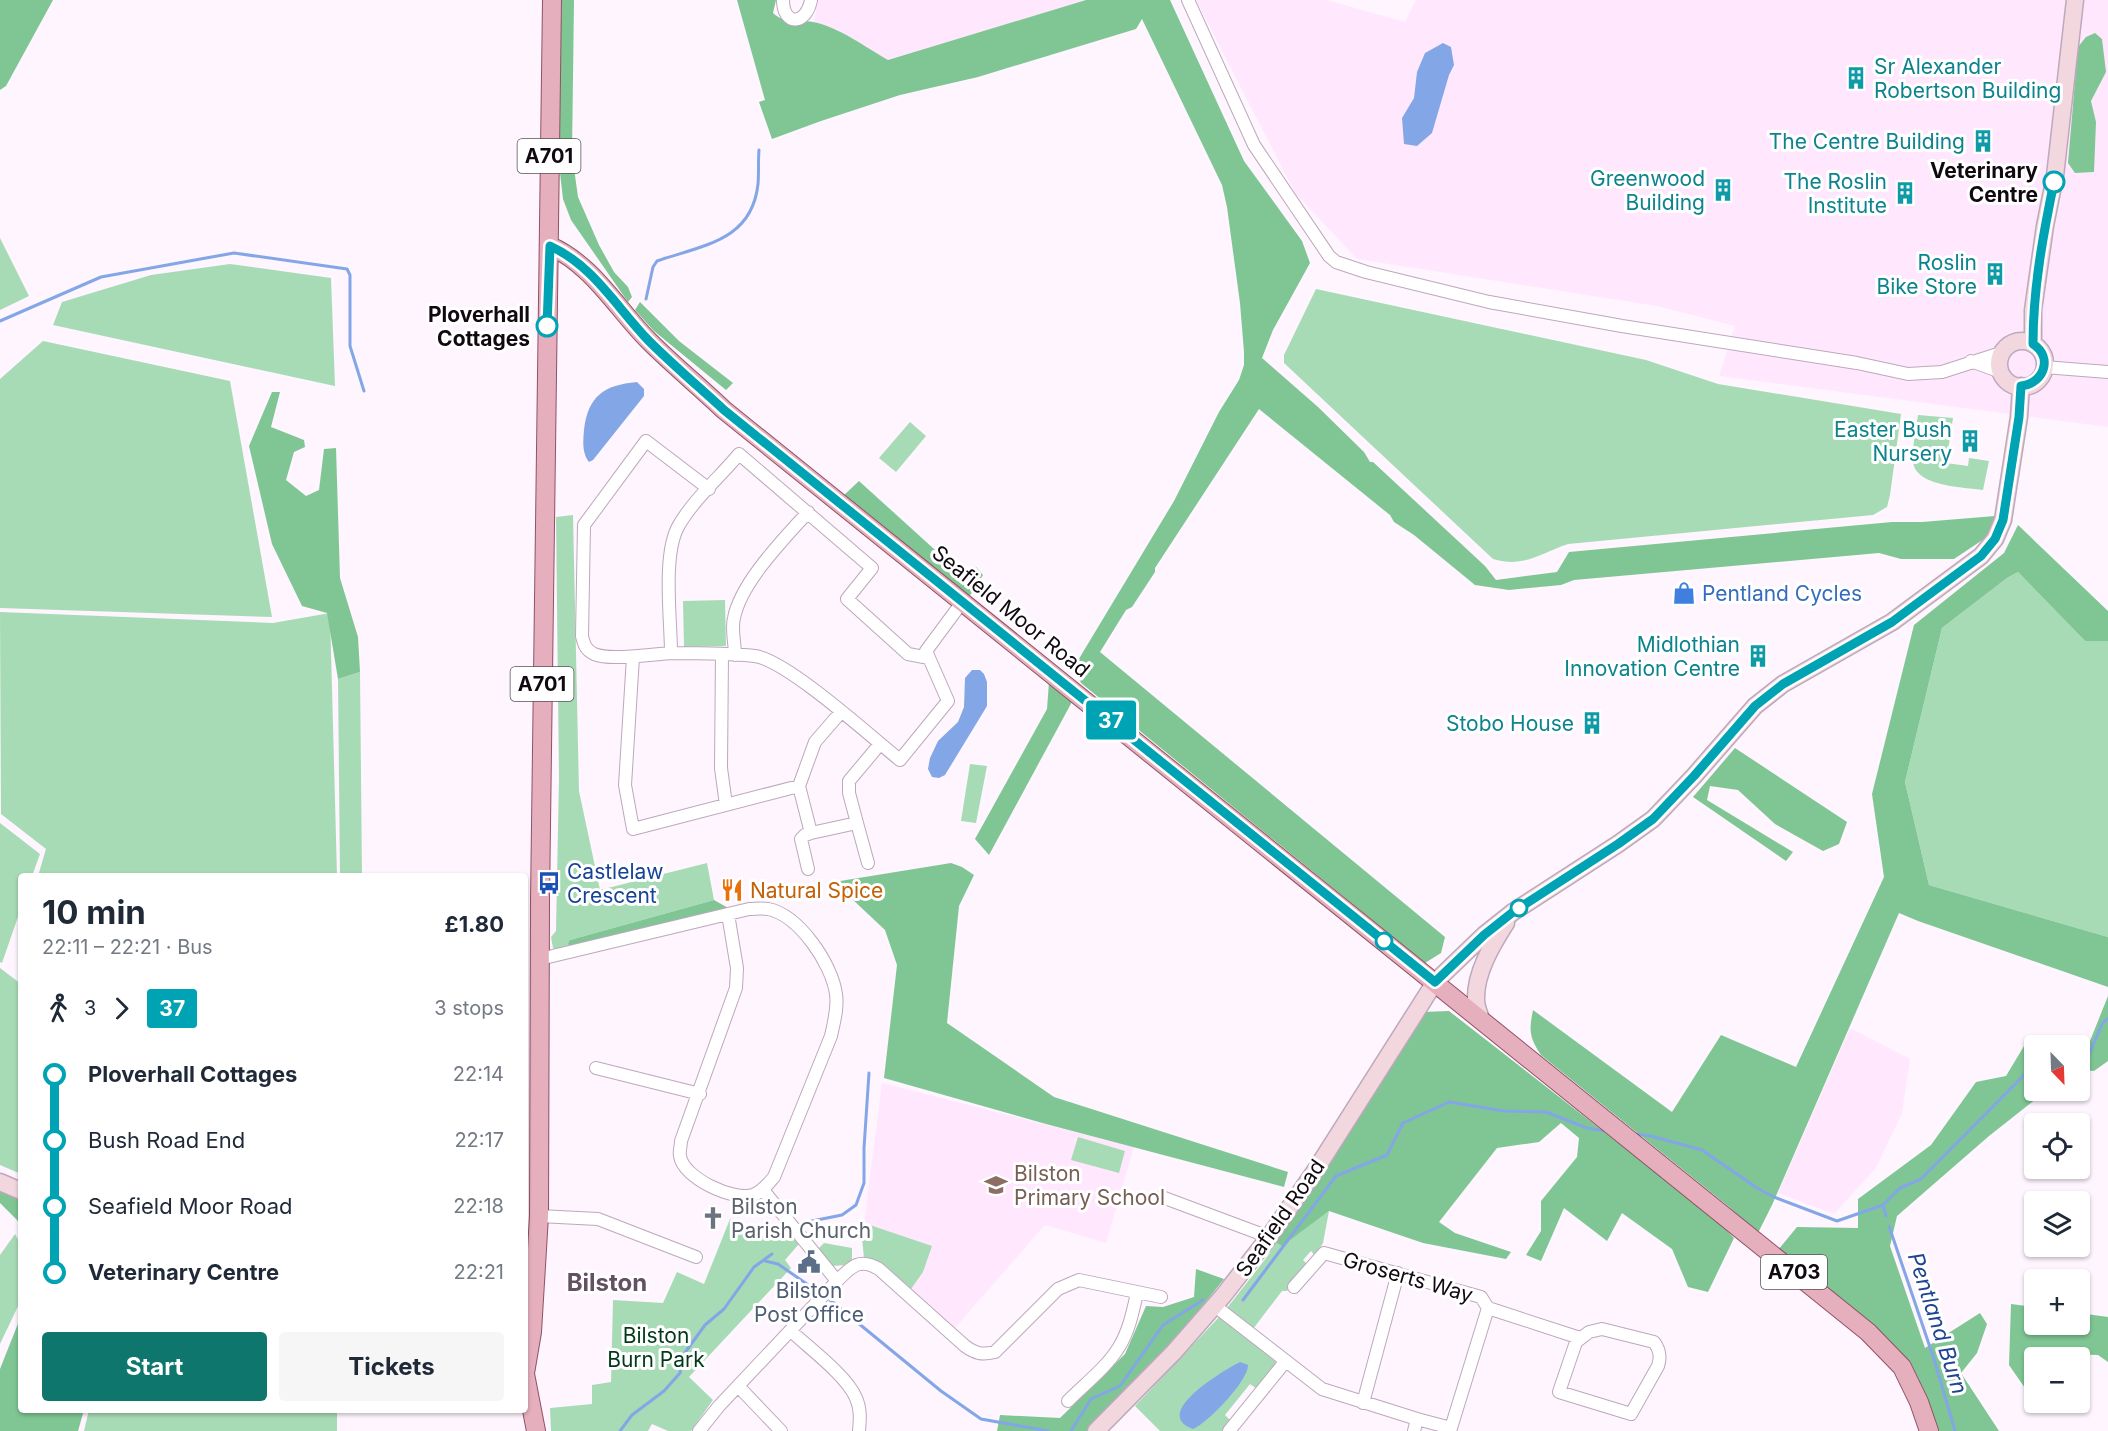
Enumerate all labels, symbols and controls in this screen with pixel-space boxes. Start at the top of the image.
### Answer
place label: Sr Alexander Robertson Building [1874,54,2061,103]
building icon: Sr Alexander Robertson Building [1843,65,1869,91]
building icon: The Centre Building [1970,128,1996,154]
place label: The Centre Building [1769,129,1965,154]
road number: A701 [518,139,580,173]
place label: Veterinary Centre [1930,158,2038,207]
place label: Greenwood Building [1590,166,1705,215]
place label: The Roslin Institute [1783,169,1887,218]
marker: Veterinary Centre [2043,171,2065,193]
building icon: Greenwood Building [1710,177,1736,203]
building icon: The Roslin Institute [1892,180,1918,206]
place label: Roslin Bike Store [1876,250,1977,299]
building icon: Roslin Bike Store [1982,261,2008,287]
place label: Ploverhall Cottages [428,302,530,351]
marker: Ploverhall Cottages [536,315,558,337]
place label: Easter Bush Nursery [1834,417,1952,466]
building icon: Easter Bush Nursery [1957,428,1983,454]
street label: Seafield Moor Road [927,540,1095,682]
shop icon: Pentland Cycles [1671,580,1697,606]
place label: Pentland Cycles [1702,581,1862,606]
place label: Midlothian Innovation Centre [1564,632,1740,681]
building icon: Midlothian Innovation Centre [1745,643,1771,669]
road number: A701 [510,667,574,701]
line badge: 37 [1084,700,1138,740]
text: 37 [1098,708,1124,733]
building icon: Stobo House [1579,710,1605,736]
place label: Stobo House [1446,711,1574,736]
place label: Castlelaw Crescent [567,859,663,908]
bus stop icon: Castlelaw Crescent [536,870,562,896]
restaurant icon: Natural Spice [719,877,745,903]
place label: Natural Spice [750,878,883,903]
text: 10 min [42,892,146,932]
unlabelled marker [1510,899,1528,917]
text: £1.80 [445,911,504,937]
unlabelled marker [1375,932,1393,950]
text: 22:11 – 22:21 · Bus [42,935,213,959]
icon: walk [42,992,75,1025]
icon: forward [105,992,138,1025]
text: 3 [84,996,96,1020]
text: 37 [159,996,185,1021]
text: 3 stops [434,996,504,1020]
north arrow [2024,1035,2090,1101]
map controls [2024,1035,2090,1413]
text: Ploverhall Cottages [88,1061,297,1087]
text: 22:14 [453,1062,504,1086]
button: locate [2024,1113,2090,1179]
text: Bush Road End [88,1127,245,1153]
text: 22:17 [454,1128,504,1152]
street label: Seafield Road [1230,1155,1330,1281]
place label: Bilston Primary School [1014,1161,1165,1210]
school or university icon: Bilston Primary School [983,1172,1009,1198]
button: layers [2024,1191,2090,1257]
text: Seafield Moor Road [88,1193,293,1219]
text: 22:18 [453,1194,504,1218]
place label: Bilston Parish Church [731,1194,871,1243]
church icon: Bilston Parish Church [700,1205,726,1231]
street label: Groserts Way [1340,1247,1476,1308]
public building icon: Bilston Post Office [796,1249,822,1275]
water label: Pentland Burn [1903,1249,1973,1397]
road number: A703 [1761,1255,1827,1289]
text: Veterinary Centre [88,1259,279,1285]
text: 22:21 [454,1260,504,1284]
district label: Bilston [567,1268,647,1297]
button: + [2024,1269,2090,1335]
place label: Bilston Post Office [754,1278,864,1327]
park label: Bilston Burn Park [607,1323,705,1372]
button: Start [42,1332,267,1401]
button: Tickets [279,1332,504,1401]
button: − [2024,1347,2090,1413]

